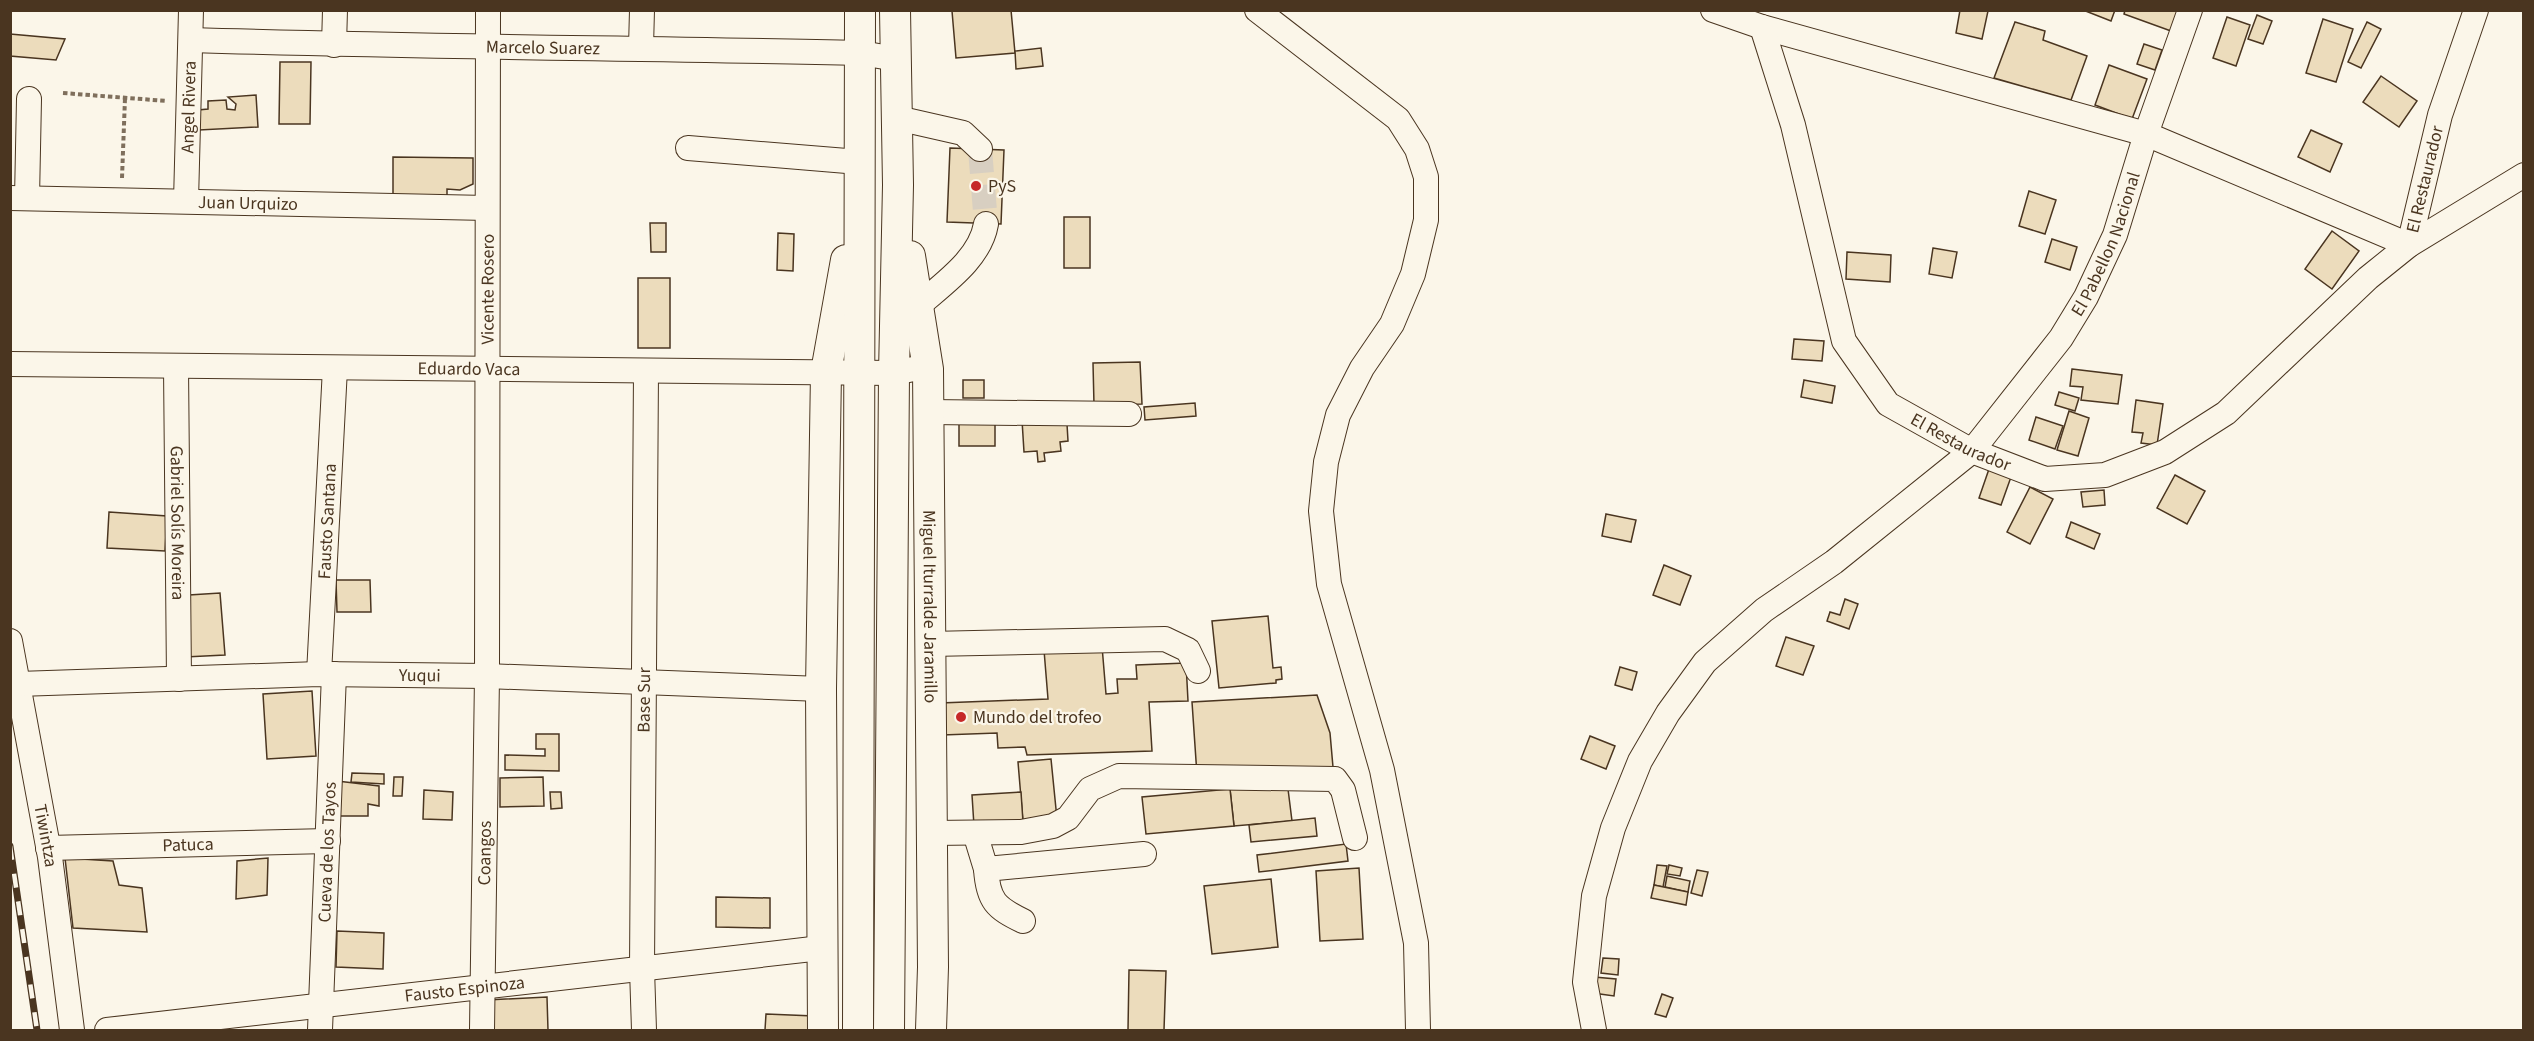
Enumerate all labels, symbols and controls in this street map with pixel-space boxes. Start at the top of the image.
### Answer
street label: Marcelo Suarez [486,34,601,61]
street label: Angel Rivera [175,60,202,154]
street label: El Restaurador [2400,122,2450,235]
street label: El Pabellon Nacional [2065,169,2146,321]
place label: PyS [988,174,1016,199]
marker: PyS [969,179,983,193]
street label: Juan Urquizo [198,189,298,217]
street label: Vicente Rosero [475,234,500,344]
street label: Eduardo Vaca [418,356,520,382]
street label: El Restaurador [1906,407,2015,478]
street label: Gabriel Solís Moreira [164,445,191,601]
street label: Fausto Santana [311,463,342,580]
street label: Miguel Iturralde Jaramillo [917,510,943,703]
street label: Yuqui [398,662,441,688]
street label: Base Sur [631,666,657,733]
place label: Mundo del trofeo [973,705,1102,730]
marker: Mundo del trofeo [954,710,968,724]
street label: Cueva de los Tayos [312,781,342,923]
street label: Tiwintza [28,802,64,869]
street label: Coangos [472,820,497,886]
street label: Patuca [162,831,214,858]
street label: Fausto Espinoza [403,970,526,1008]

